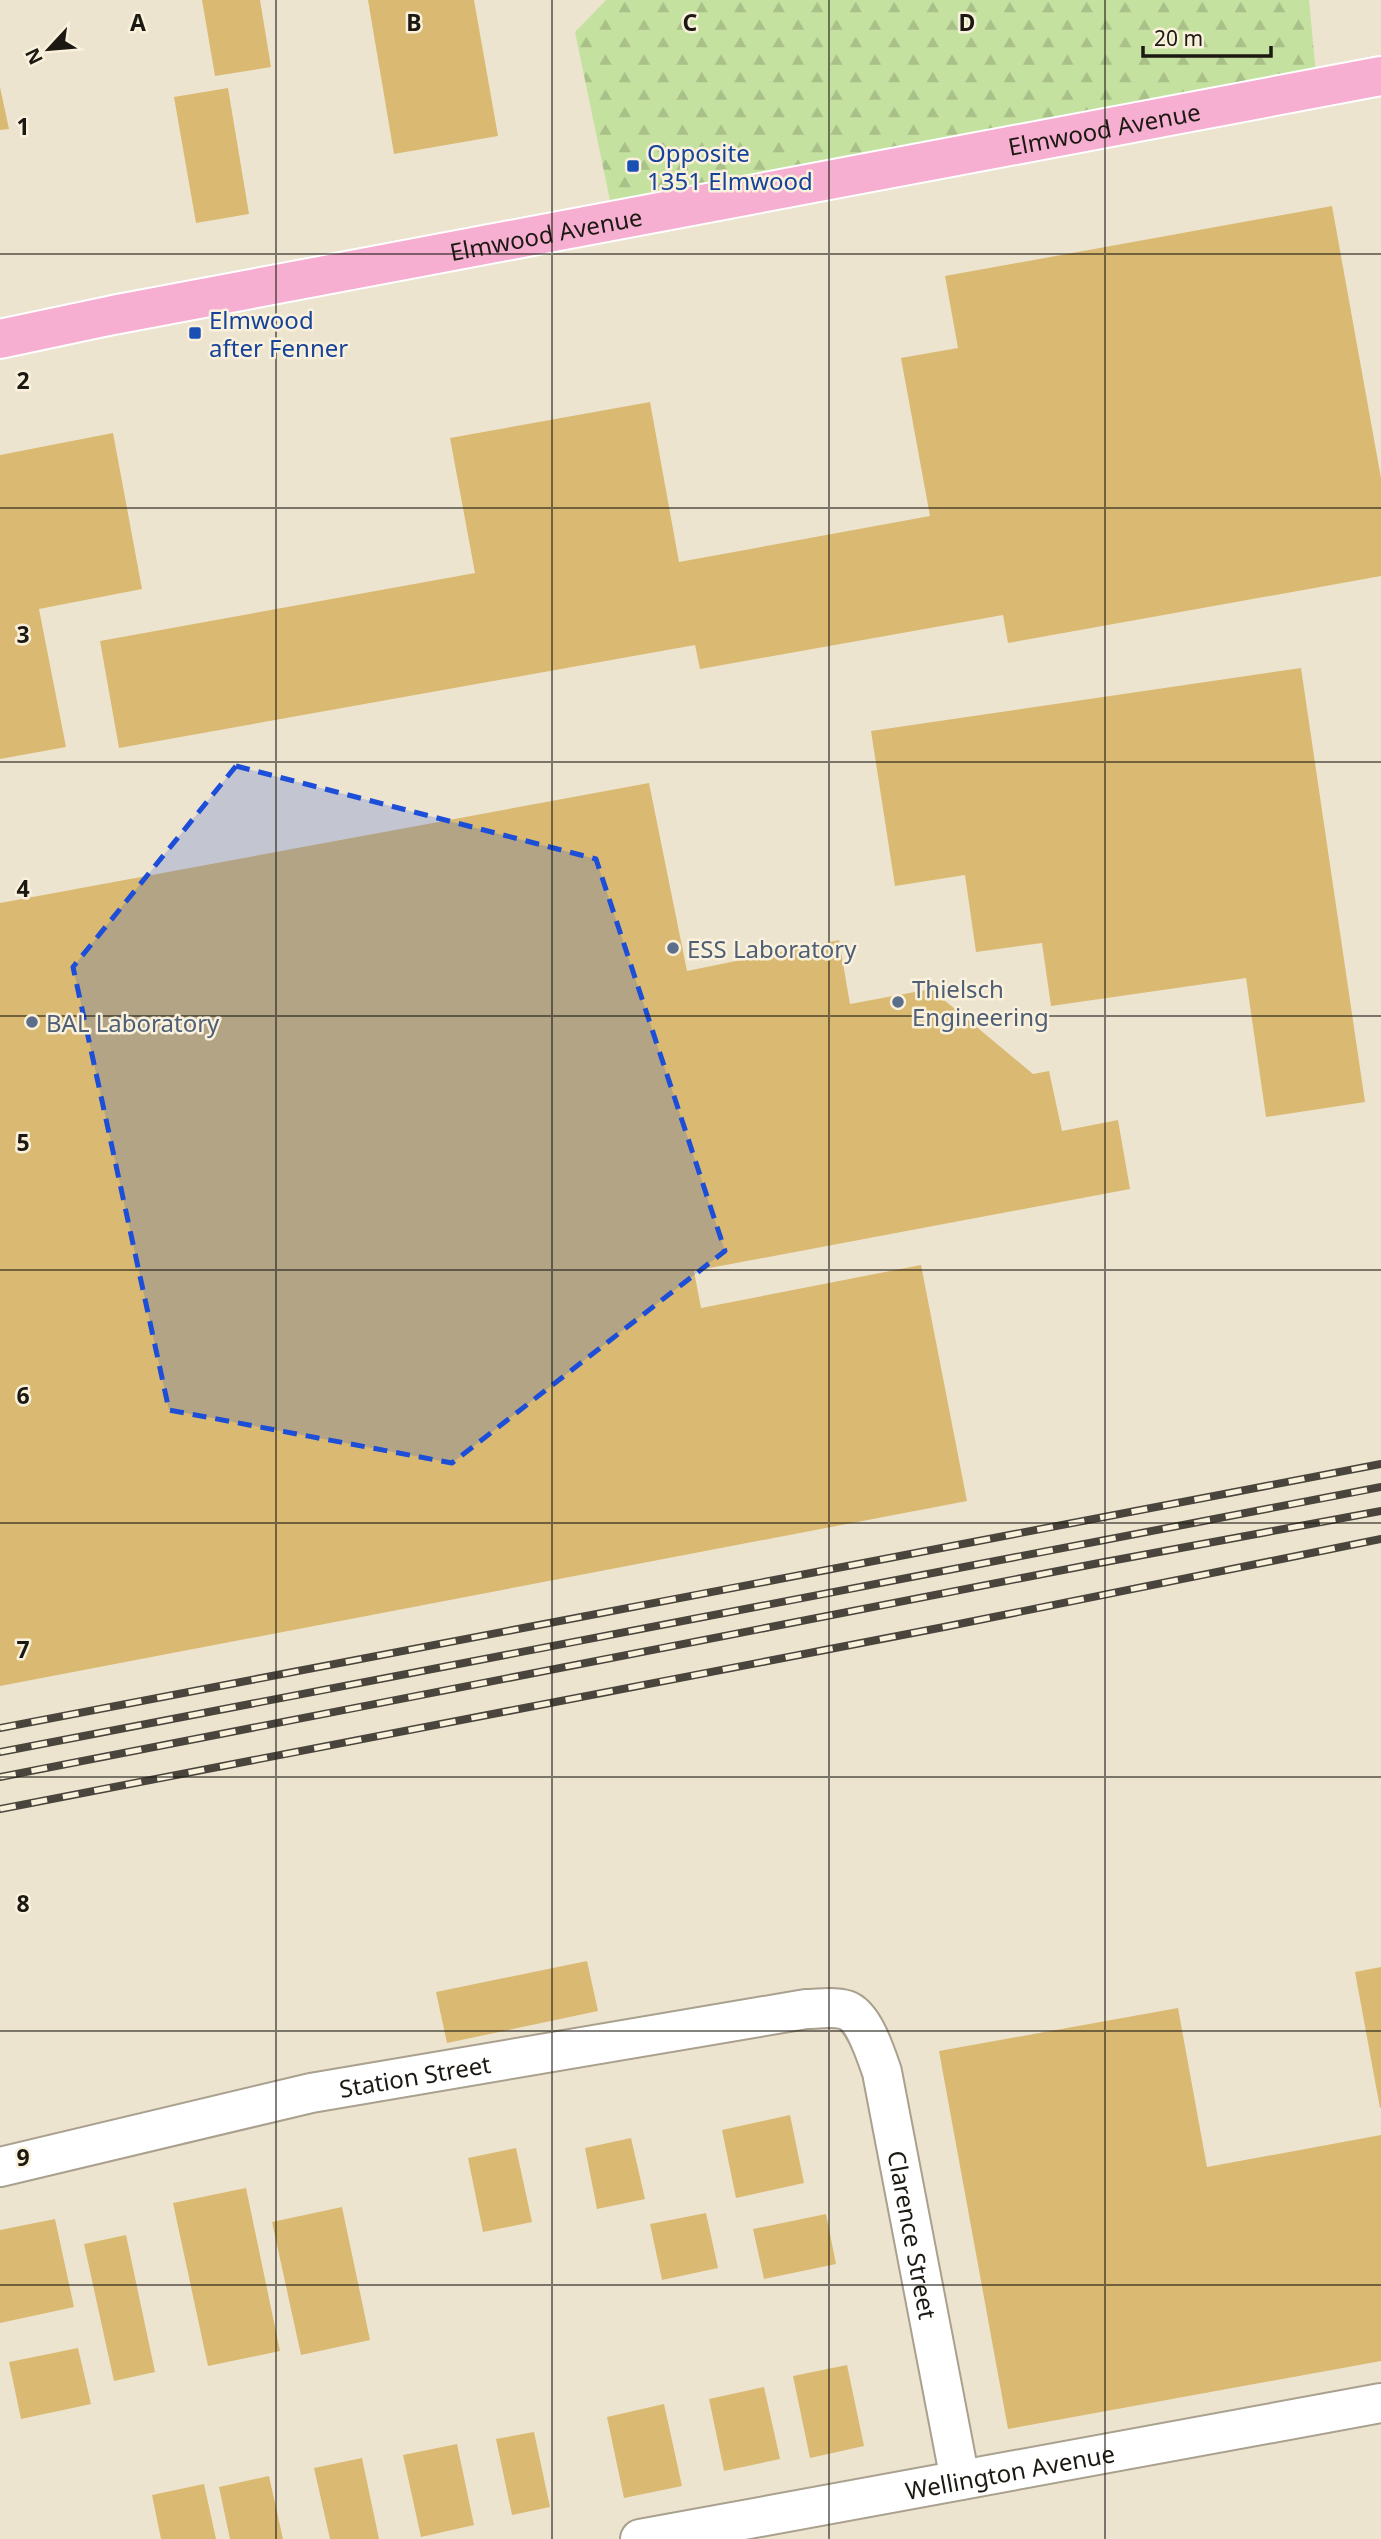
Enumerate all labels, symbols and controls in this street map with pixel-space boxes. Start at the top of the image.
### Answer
text: A [130,6,146,38]
text: B [406,6,422,38]
text: C [683,6,698,38]
text: D [959,6,975,38]
north arrow [14,14,84,84]
scale bar [1143,14,1271,58]
text: 20 m [1154,24,1203,52]
text: N [19,44,49,69]
street label: Elmwood Avenue [1005,94,1203,163]
text: 1 [16,110,30,142]
place label: Opposite 1351 Elmwood [647,136,813,197]
marker: Opposite 1351 Elmwood [625,158,641,174]
street label: Elmwood Avenue [447,199,645,268]
place label: Elmwood after Fenner [209,303,348,364]
marker: Elmwood after Fenner [187,325,203,341]
text: 2 [16,364,30,396]
text: 3 [16,618,30,650]
text: 4 [16,872,30,904]
place label: ESS Laboratory [687,932,857,965]
marker: ESS Laboratory [665,940,681,956]
place label: Thielsch Engineering [912,972,1049,1033]
marker: Thielsch Engineering [890,994,906,1010]
place label: BAL Laboratory [46,1006,220,1039]
marker: BAL Laboratory [24,1014,40,1030]
text: 5 [16,1126,30,1158]
text: 6 [16,1379,30,1411]
text: 7 [16,1633,30,1665]
text: 8 [16,1887,30,1919]
street label: Station Street [337,2046,493,2104]
text: 9 [16,2141,30,2173]
street label: Clarence Street [881,2148,945,2322]
street label: Wellington Avenue [902,2436,1117,2507]

